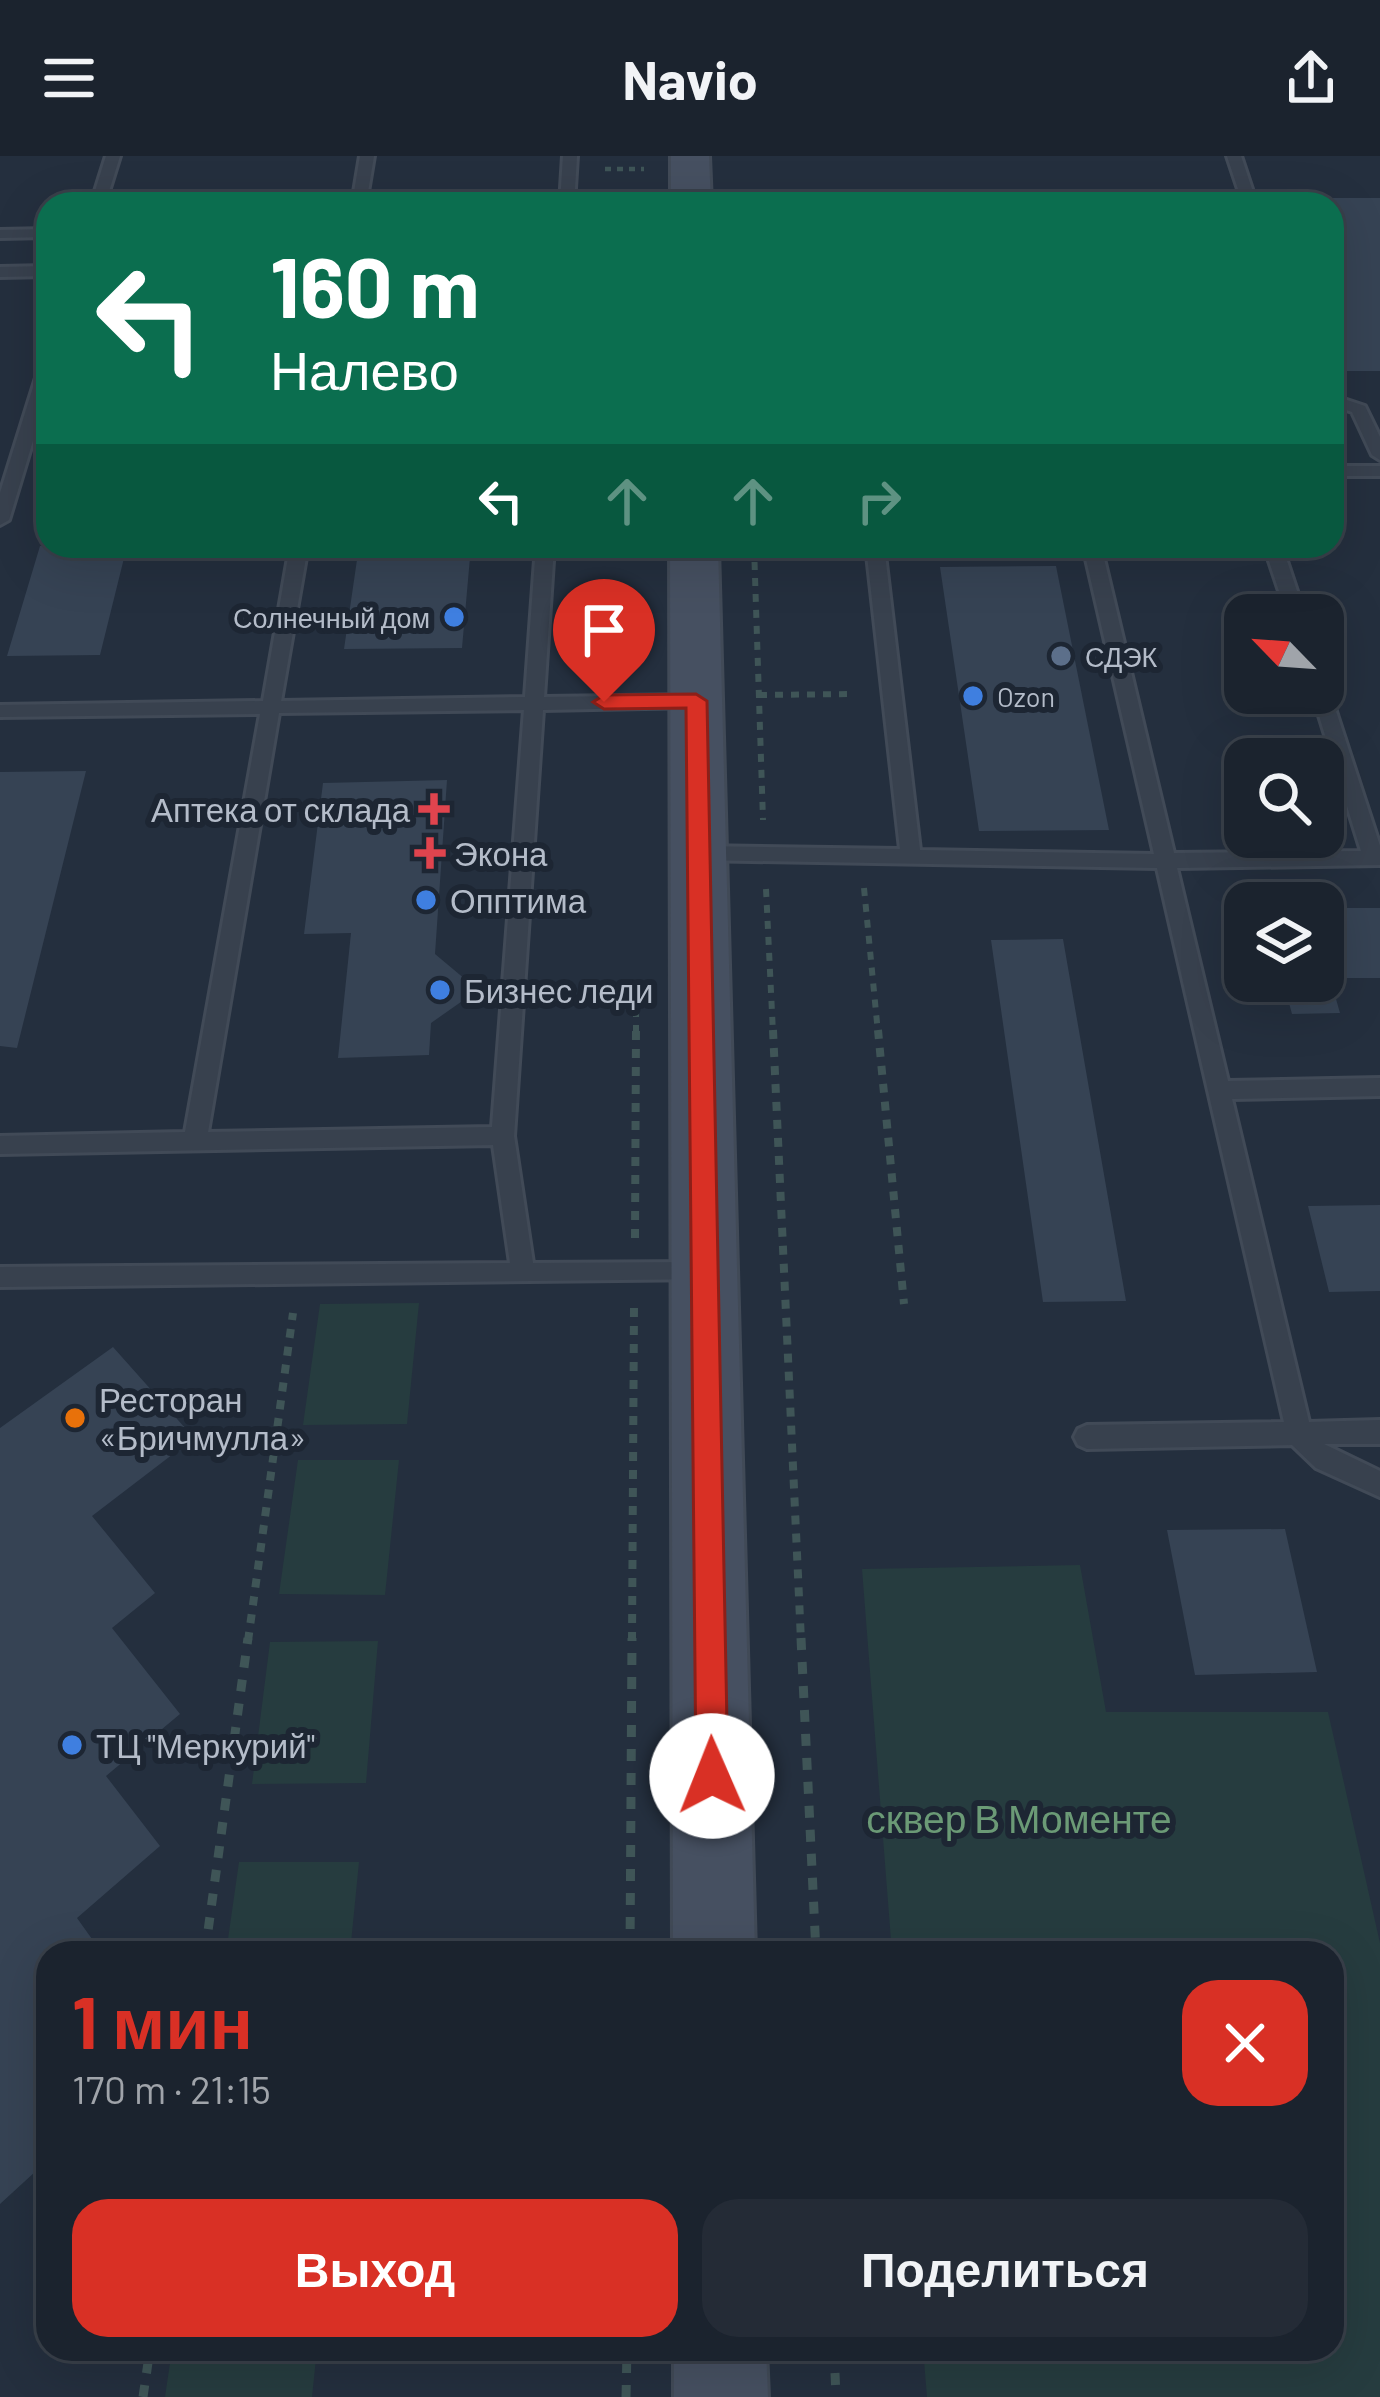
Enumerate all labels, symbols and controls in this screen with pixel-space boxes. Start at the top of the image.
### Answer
icon: menu [36,45,102,111]
icon: share [1278,45,1344,111]
text: Navio [622,46,758,111]
text: 160 m [270,234,480,335]
icon: left [72,240,228,396]
text: Налево [270,336,459,401]
icon: left [468,468,534,534]
icon: ahead [594,468,660,534]
icon: ahead [720,468,786,534]
icon: right [846,468,912,534]
pin [553,579,655,702]
north arrow [1224,594,1344,714]
map controls [1224,594,1344,1002]
icon: arrive [571,597,637,663]
place label: Солнечный дом [233,601,430,634]
marker: Солнечный дом [441,604,467,630]
place label: СДЭК [1085,640,1158,673]
marker: СДЭК [1048,643,1074,669]
place label: Ozon [997,680,1055,712]
marker: Ozon [960,683,986,709]
button: search [1224,738,1344,858]
place label: Аптека от склада [151,789,411,829]
marker: Аптека от склада [421,796,447,822]
place label: Экона [454,833,548,873]
marker: Экона [417,840,443,866]
place label: Опптима [450,880,587,920]
button: layers [1224,882,1344,1002]
marker: Опптима [413,887,439,913]
place label: Бизнес леди [464,970,653,1010]
marker: Бизнес леди [427,977,453,1003]
place label: Ресторан «Бричмулла» [99,1379,306,1457]
marker: Ресторан «Бричмулла» [62,1405,88,1431]
position arrow [649,1713,775,1839]
place label: ТЦ "Меркурий" [96,1725,315,1765]
marker: ТЦ "Меркурий" [59,1732,85,1758]
park label: сквер В Моменте [866,1794,1172,1841]
text: 1 мин [72,1977,253,2063]
button: close [1182,1980,1308,2106]
text: 170 m · 21:15 [72,2065,271,2112]
button: Выход [72,2199,678,2337]
button: Поделиться [702,2199,1308,2337]

